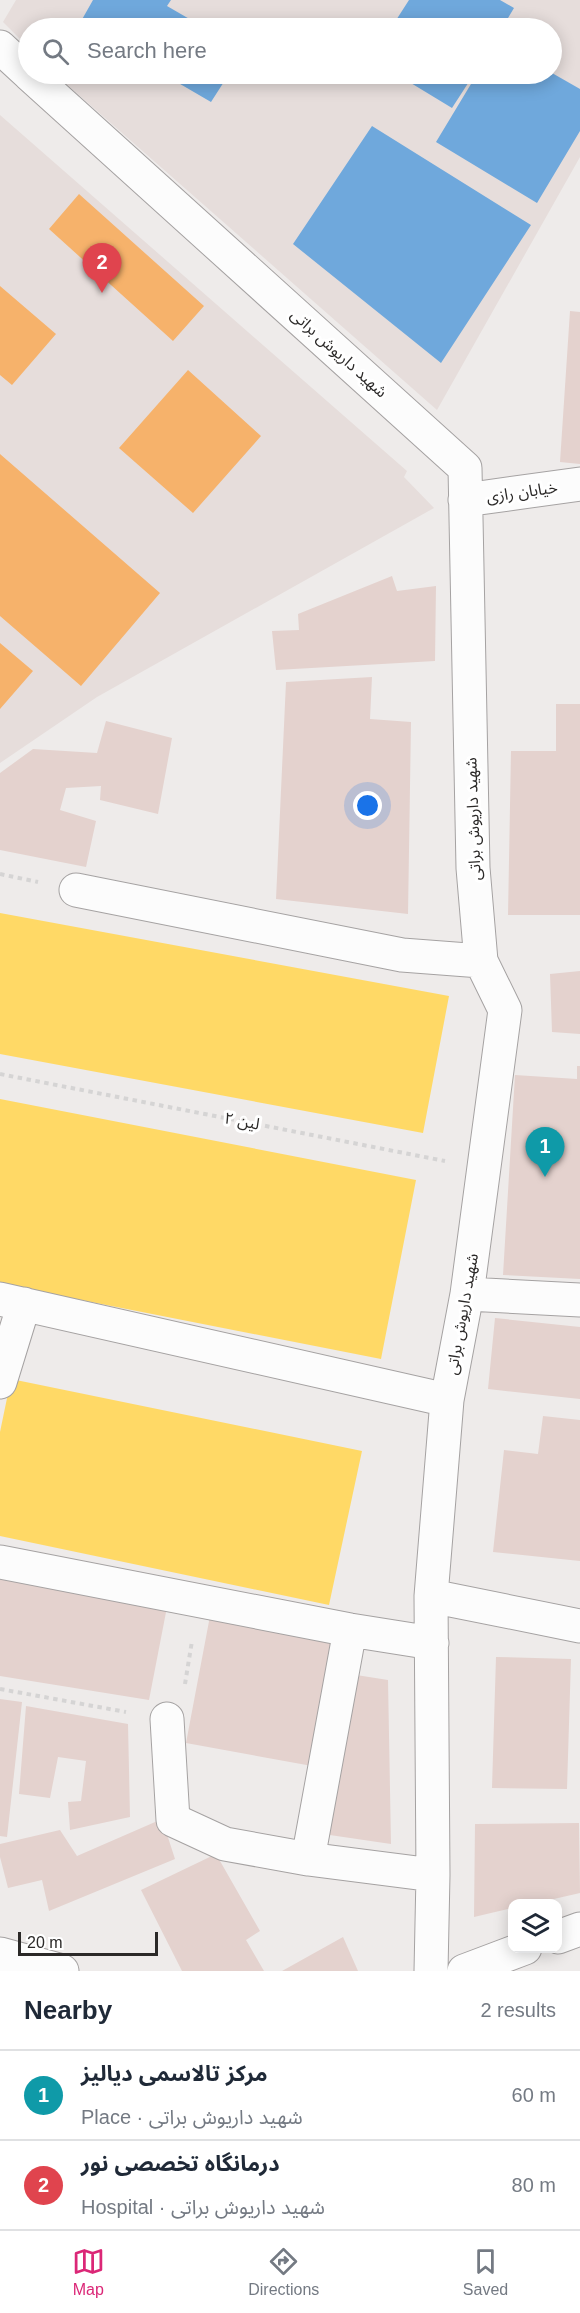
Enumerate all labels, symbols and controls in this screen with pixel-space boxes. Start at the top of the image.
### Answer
search box [18,18,562,84]
icon: search [39,35,72,68]
text: Search here [87,38,207,63]
pin: 2 [82,244,122,293]
street label: شهید داریوش براتی [287,305,390,401]
street label: خیابان رازی [485,479,559,506]
street label: شهید داریوش براتی [462,757,485,881]
your location [353,791,382,820]
street label: لين ۲ [223,1109,261,1134]
pin: 1 [526,1128,564,1177]
street label: شهید داریوش براتی [443,1252,482,1376]
map controls [508,1899,562,1953]
button: layers [508,1899,562,1953]
scale bar [18,1929,158,1956]
text: 20 m [27,1934,63,1951]
text: Nearby [24,1995,112,2025]
text: 2 results [480,1999,556,2021]
text: مرکز تالاسمی دیالیز [81,2061,268,2086]
text: 1 [38,2084,49,2106]
text: 60 m [512,2084,556,2106]
text: Place · شهید داریوش براتی [81,2106,303,2128]
text: درمانگاه تخصصی نور [81,2151,280,2176]
text: 2 [38,2174,49,2196]
text: 80 m [512,2174,556,2196]
text: Hospital · شهید داریوش براتی [81,2196,325,2218]
tab: Map [72,2245,105,2299]
tab: Directions [248,2245,319,2299]
tab: Saved [463,2245,508,2299]

